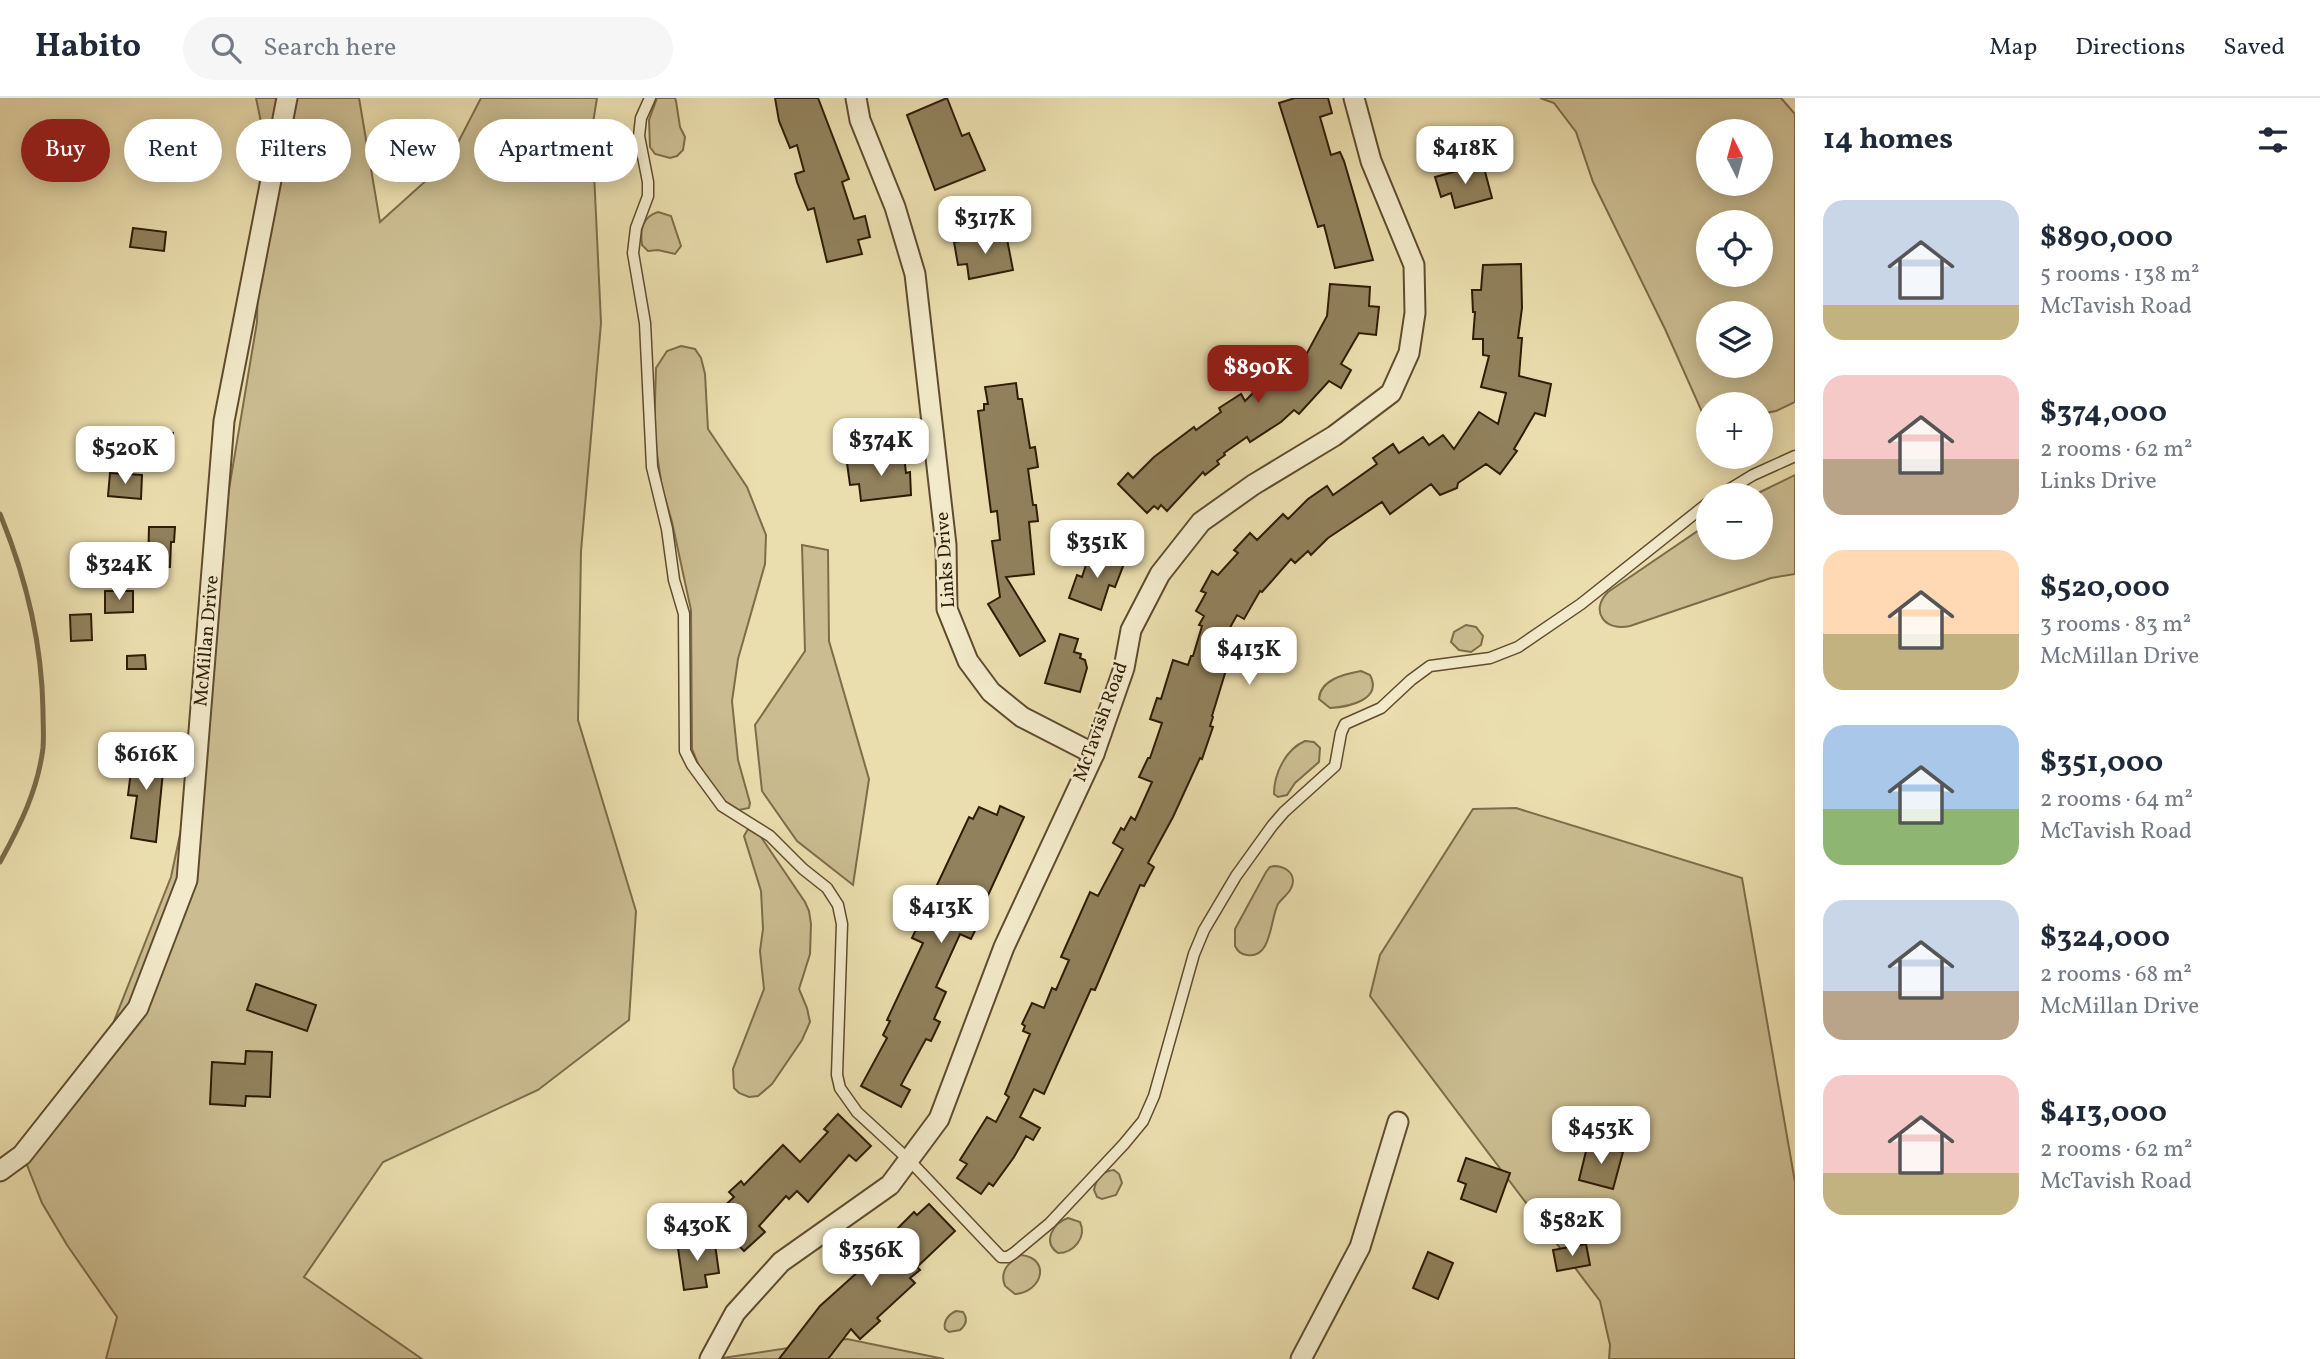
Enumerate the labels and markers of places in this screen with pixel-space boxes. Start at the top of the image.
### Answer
pin: $418K [1416,126,1514,186]
pin: $317K [936,197,1034,256]
pin: $890K [1209,345,1307,405]
pin: $374K [832,418,930,478]
pin: $520K [76,426,174,486]
pin: $351K [1048,520,1146,580]
pin: $324K [70,542,168,602]
pin: $413K [1200,628,1298,687]
pin: $616K [97,732,195,792]
pin: $413K [892,886,990,945]
pin: $453K [1552,1107,1650,1166]
pin: $582K [1523,1198,1621,1258]
pin: $430K [648,1204,746,1263]
pin: $356K [822,1228,920,1288]

